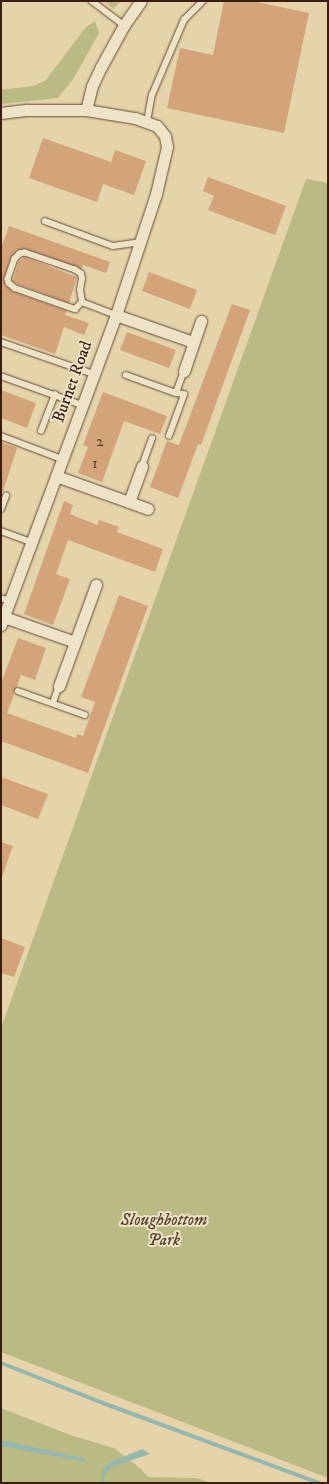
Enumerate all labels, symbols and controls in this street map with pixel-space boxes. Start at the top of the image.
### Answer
street label: Burnet Road [49,338,97,426]
house number: 2 [96,433,104,451]
house number: 1 [92,455,98,473]
park label: Sloughbottom Park [121,1211,207,1251]

